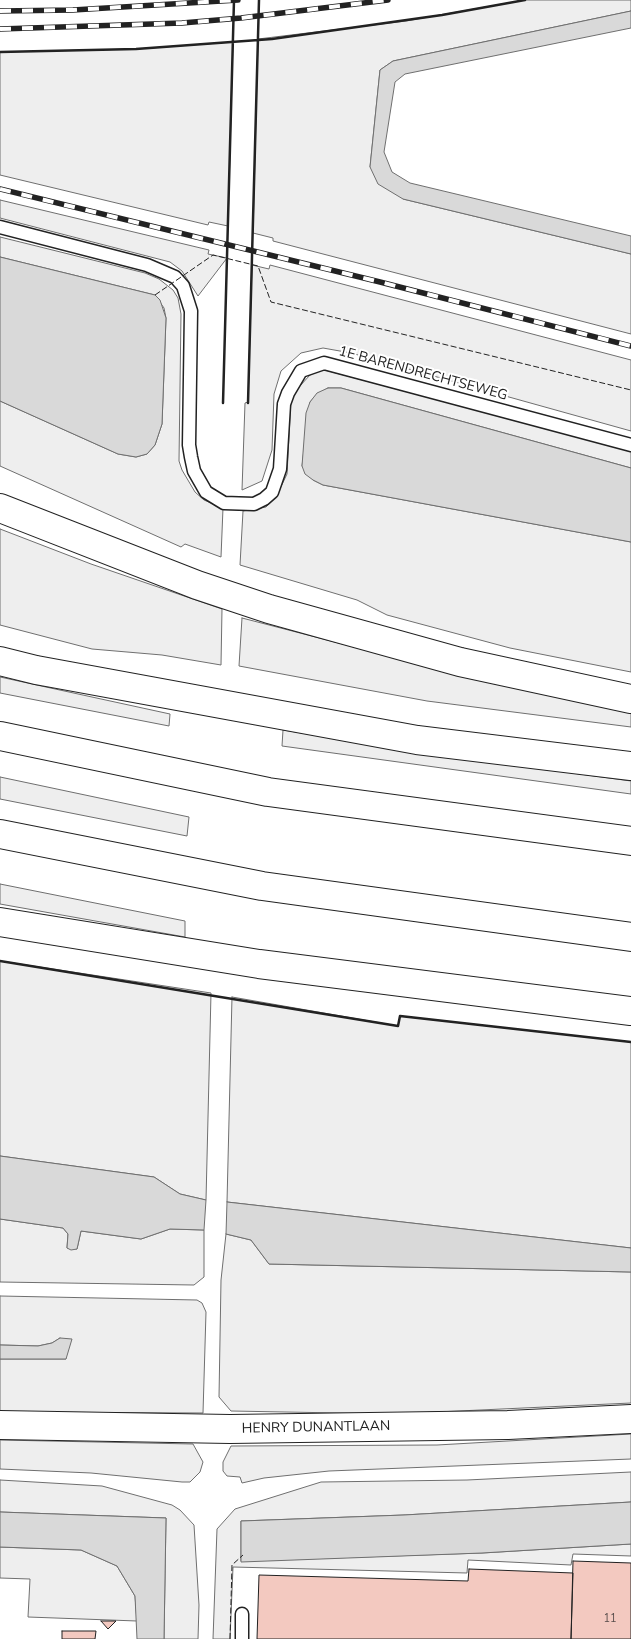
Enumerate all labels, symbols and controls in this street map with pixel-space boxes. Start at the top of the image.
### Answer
street label: 1E BARENDRECHTSEWEG [337,343,509,405]
street label: HENRY DUNANTLAAN [242,1418,390,1438]
house number: 11 [603,1612,617,1626]

